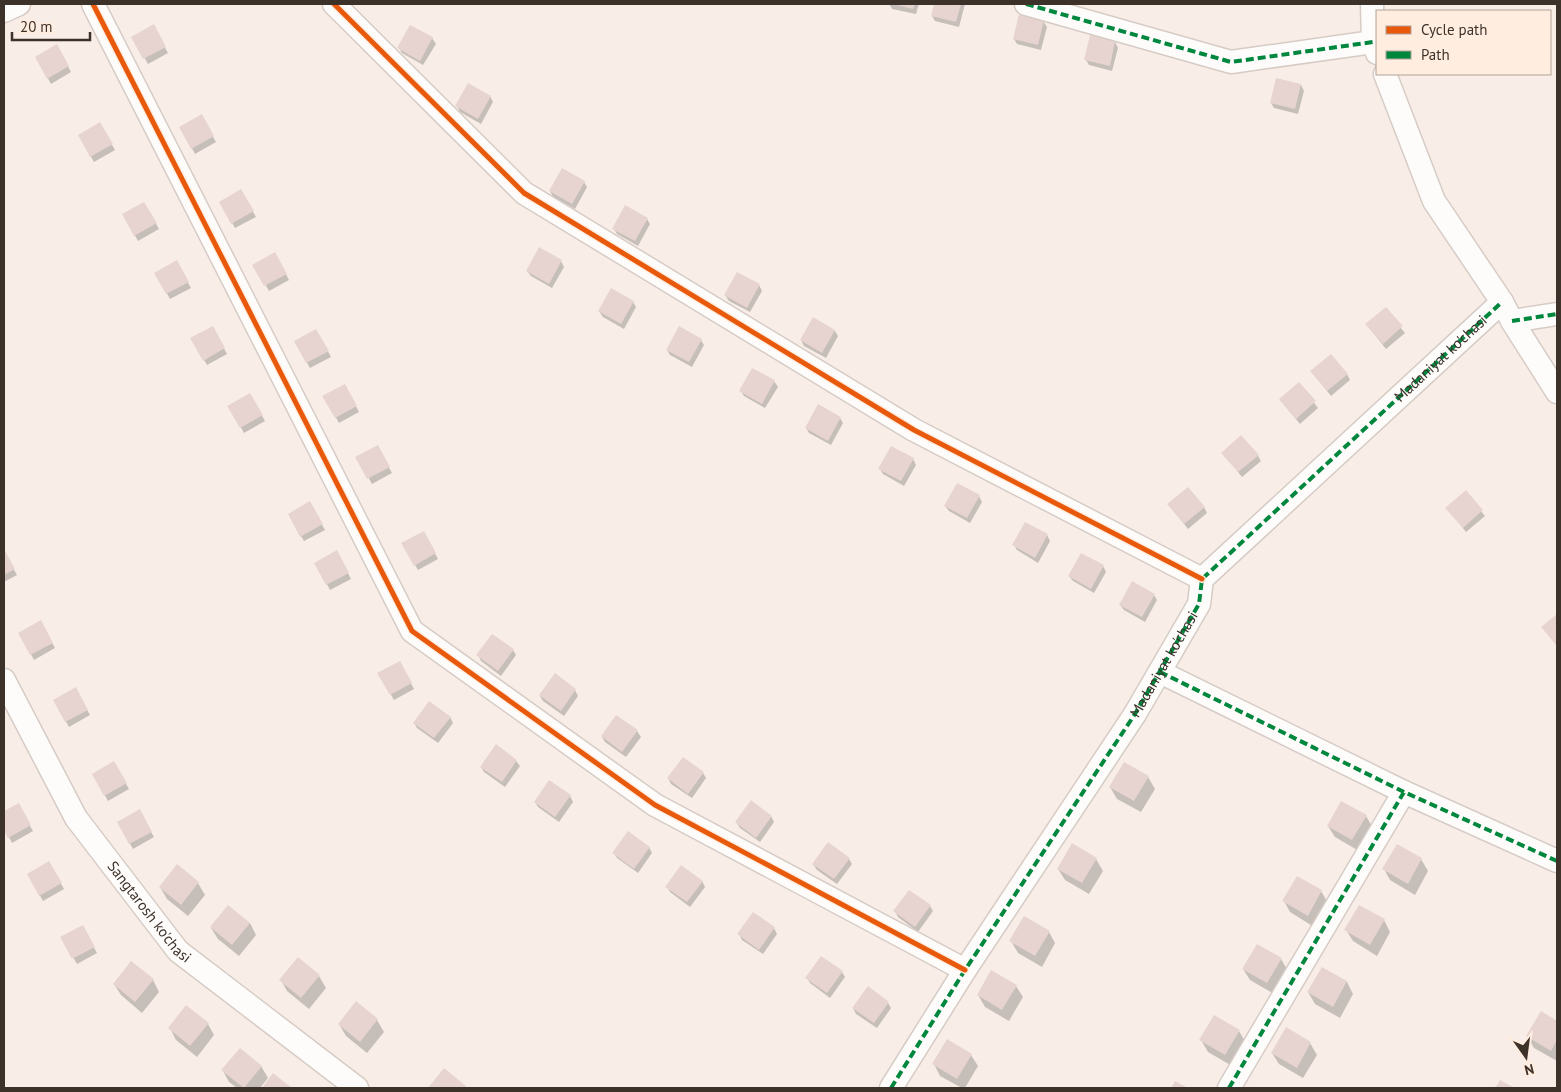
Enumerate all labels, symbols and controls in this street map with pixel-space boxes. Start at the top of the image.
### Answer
scale bar [12,10,90,42]
legend [1376,10,1551,75]
text: 20 m [20,17,53,36]
text: Cycle path [1421,20,1487,39]
text: Path [1421,45,1450,64]
street label: Madaniyat ko'chasi [1390,311,1491,406]
street label: Madaniyat ko'chasi [1125,608,1202,721]
street label: Sangtarosh ko'chasi [104,857,195,967]
north arrow [1501,1032,1551,1082]
text: N [1523,1060,1536,1079]

